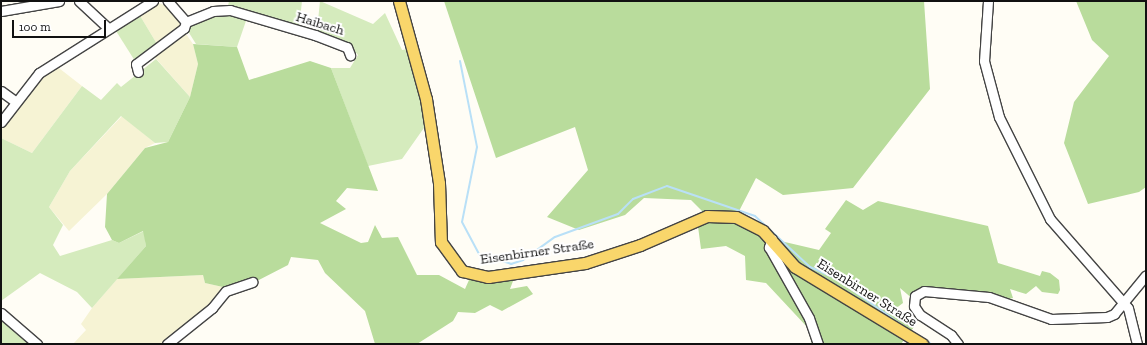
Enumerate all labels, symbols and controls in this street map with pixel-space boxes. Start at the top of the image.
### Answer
street label: Haibach [294,9,346,39]
scale bar [14,12,108,38]
text: 100 m [19,20,51,34]
street label: Eisenbirner Straße [479,236,595,268]
street label: Eisenbirner Straße [814,255,920,331]

